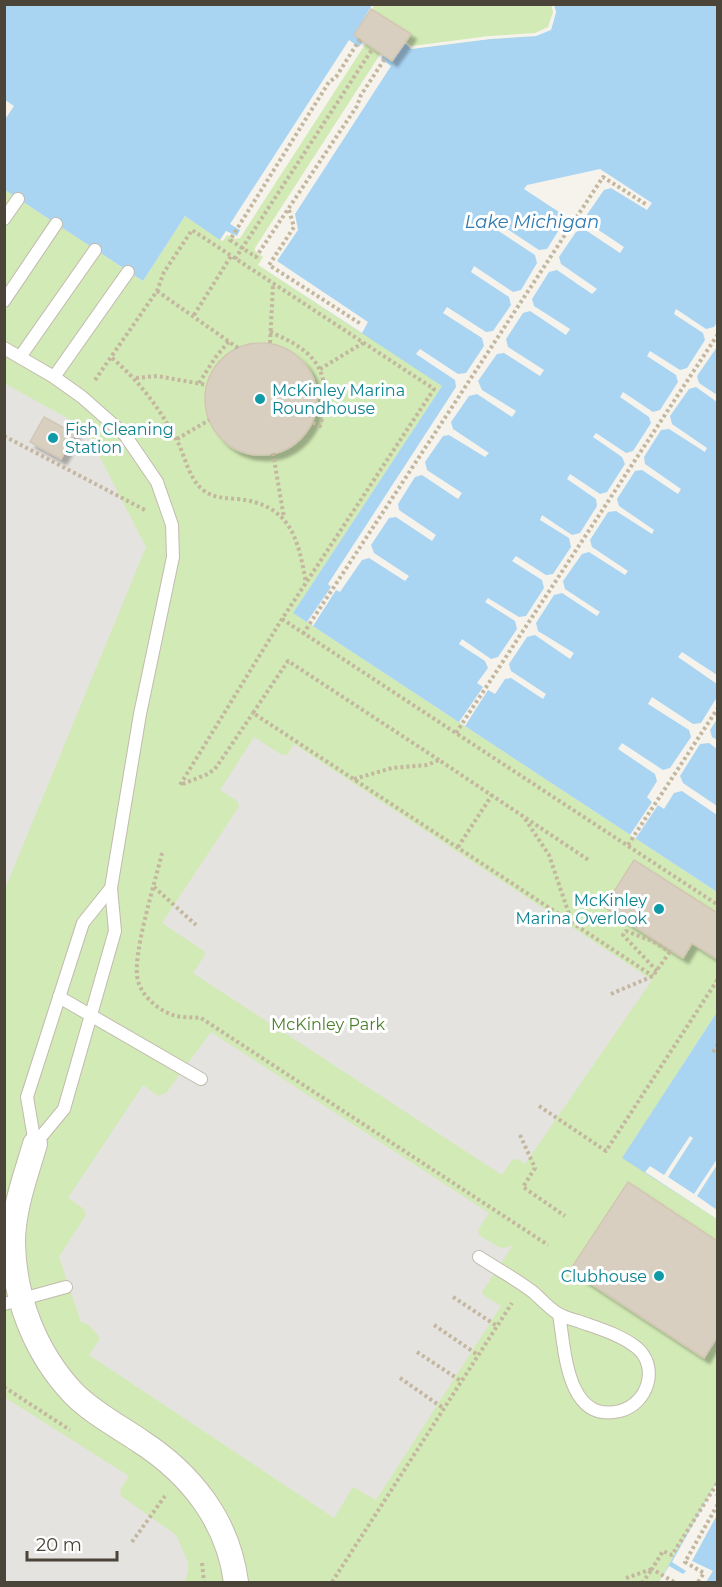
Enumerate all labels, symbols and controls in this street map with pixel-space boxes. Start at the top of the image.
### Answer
water label: Lake Michigan [465,211,599,233]
place label: McKinley Marina Roundhouse [272,381,405,418]
marker: McKinley Marina Roundhouse [253,392,267,406]
place label: Fish Cleaning Station [65,420,174,457]
marker: Fish Cleaning Station [46,431,60,445]
place label: McKinley Marina Overlook [515,891,647,928]
marker: McKinley Marina Overlook [652,902,666,916]
park label: McKinley Park [271,1015,385,1034]
place label: Clubhouse [561,1267,647,1286]
marker: Clubhouse [652,1269,666,1283]
scale bar [27,1524,117,1562]
text: 20 m [36,1534,82,1556]

